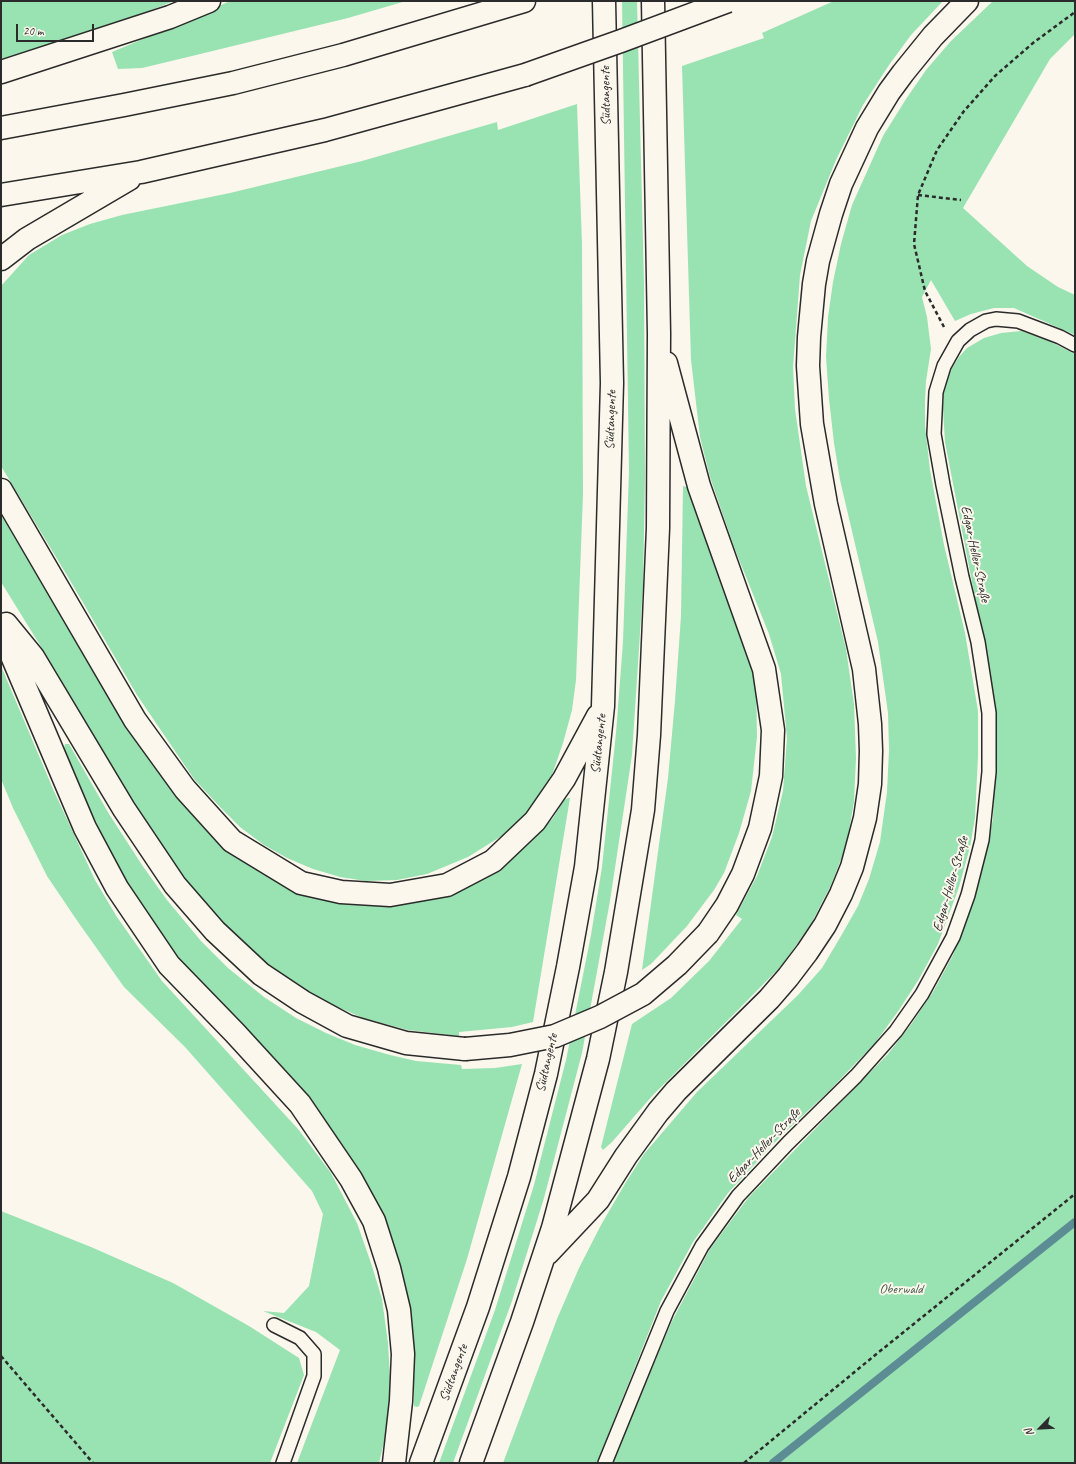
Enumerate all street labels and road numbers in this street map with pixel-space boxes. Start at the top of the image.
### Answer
street label: Südtangente [597,66,615,126]
street label: Südtangente [602,390,620,450]
street label: Edgar-Heller-Straße [957,504,993,604]
street label: Südtangente [588,714,610,774]
street label: Edgar-Heller-Straße [929,835,973,933]
street label: Südtangente [532,1032,562,1094]
street label: Edgar-Heller-Straße [724,1105,804,1187]
street label: Südtangente [436,1342,472,1404]

